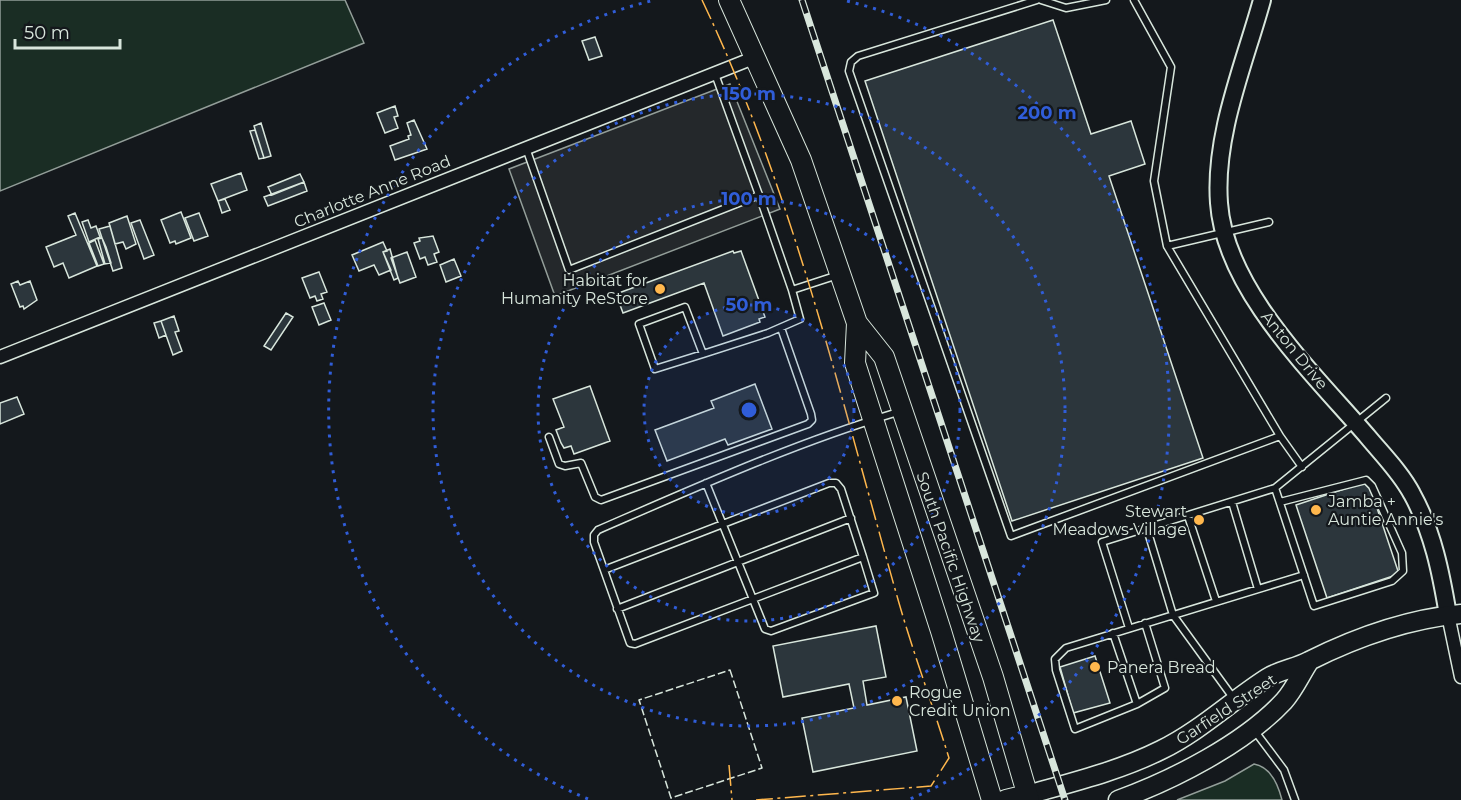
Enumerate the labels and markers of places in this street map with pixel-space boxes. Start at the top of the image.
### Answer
place label: Habitat for Humanity ReStore [501,271,648,308]
marker: Habitat for Humanity ReStore [653,282,667,296]
centre of rings [739,400,759,420]
place label: Jamba + Auntie Annie's [1327,492,1443,529]
place label: Stewart Meadows Village [1052,502,1187,539]
marker: Jamba + Auntie Annie's [1309,503,1323,517]
marker: Stewart Meadows Village [1192,513,1206,527]
place label: Panera Bread [1107,658,1216,677]
marker: Panera Bread [1088,660,1102,674]
place label: Rogue Credit Union [909,683,1011,720]
marker: Rogue Credit Union [890,694,904,708]

